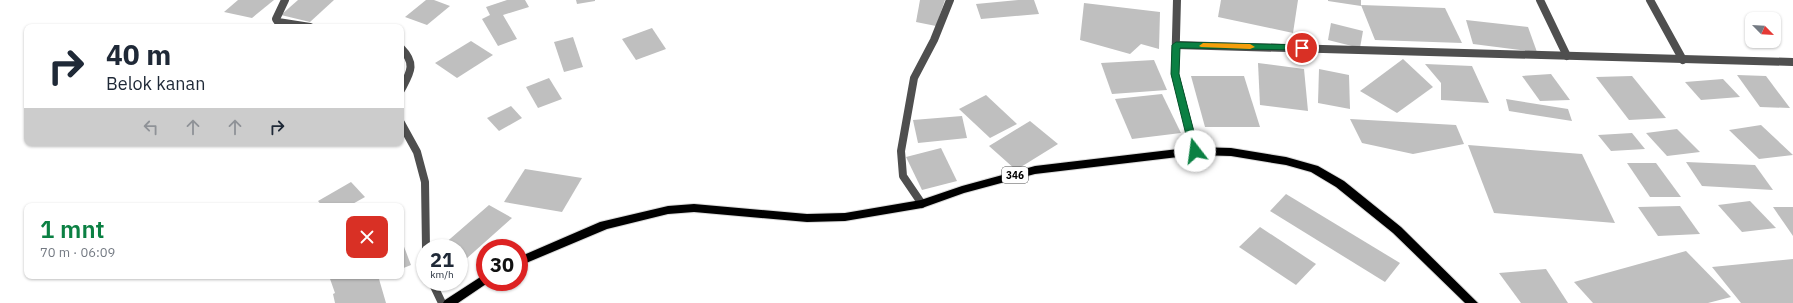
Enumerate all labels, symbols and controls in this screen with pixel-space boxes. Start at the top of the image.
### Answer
north arrow [1745,12,1781,48]
map controls [1745,12,1781,48]
pin [1285,31,1319,65]
text: 40 m [106,36,171,73]
icon: arrive [1291,37,1313,59]
icon: right [40,40,92,92]
text: Belok kanan [106,72,205,95]
icon: left [140,116,162,138]
icon: ahead [182,116,204,138]
icon: ahead [224,116,246,138]
icon: right [266,116,288,138]
position arrow [1174,130,1216,172]
road number: 346 [1002,167,1028,183]
text: 1 mnt [40,213,104,245]
button: close [346,216,388,258]
speed limit sign: 30 [476,239,528,291]
text: 70 m · 06:09 [40,244,115,261]
text: 21 [430,246,454,273]
text: km/h [430,268,454,281]

